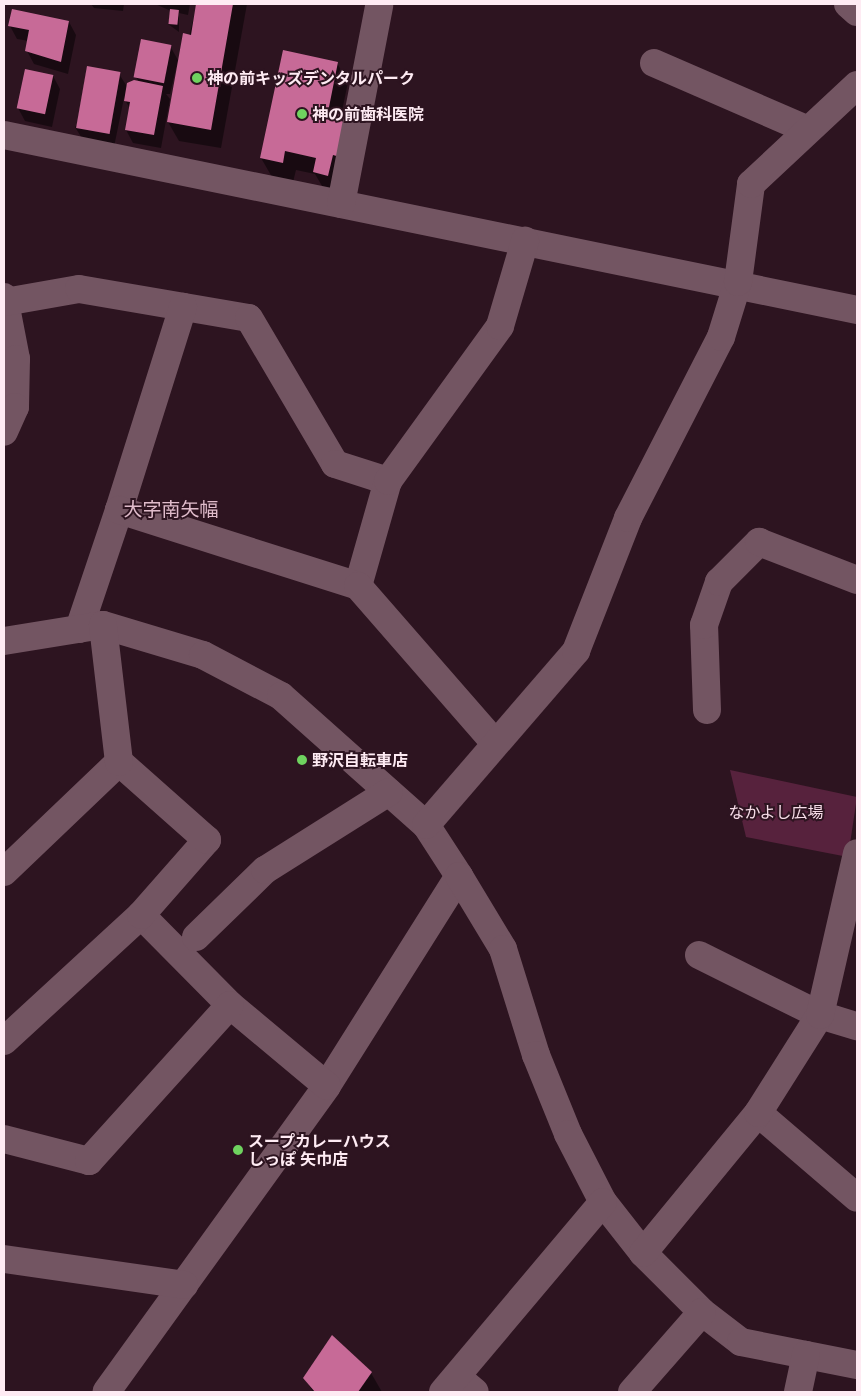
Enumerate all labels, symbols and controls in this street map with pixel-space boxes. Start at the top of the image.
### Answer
place label: 神の前キッズデンタルパーク [207,68,415,88]
marker: 神の前キッズデンタルパーク [191,72,203,84]
place label: 神の前歯科医院 [312,104,424,124]
marker: 神の前歯科医院 [296,108,308,120]
district label: 大字南矢幅 [124,498,218,520]
place label: 野沢自転車店 [312,750,408,770]
marker: 野沢自転車店 [296,754,308,766]
park label: なかよし広場 [728,802,824,822]
place label: スープカレーハウス しっぽ 矢巾店 [248,1131,392,1169]
marker: スープカレーハウス しっぽ 矢巾店 [232,1144,244,1156]

